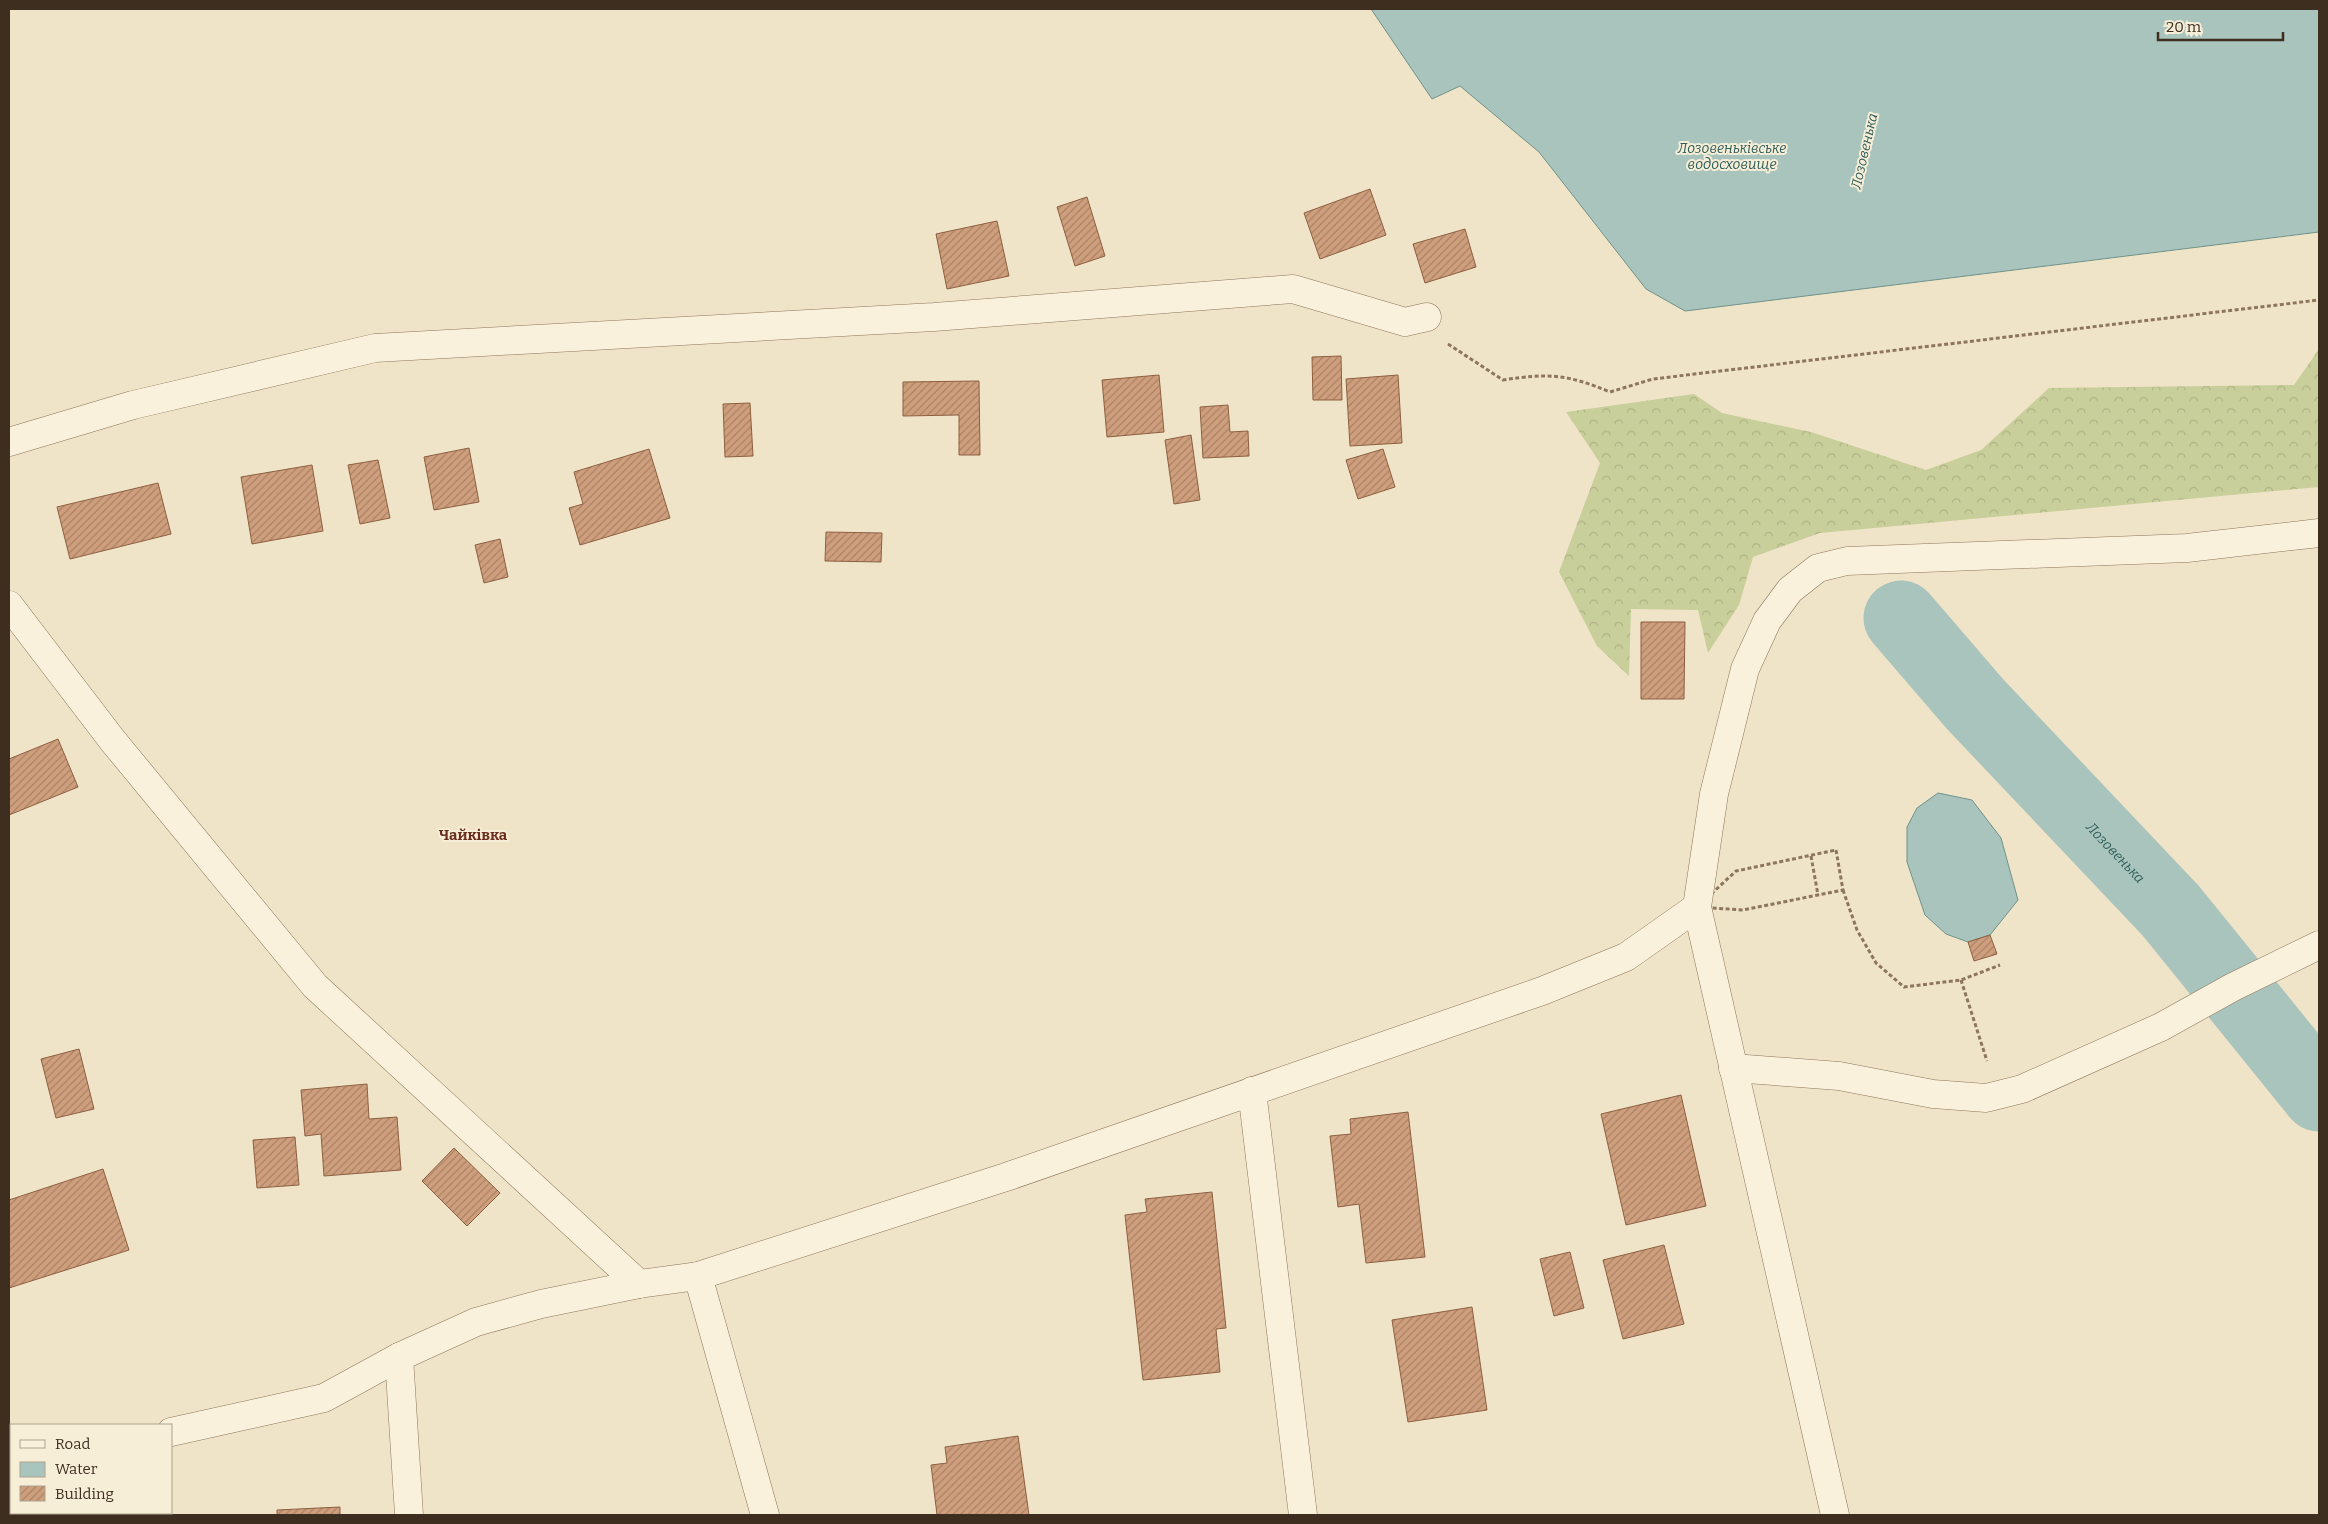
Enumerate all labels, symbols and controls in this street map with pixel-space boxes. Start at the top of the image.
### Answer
scale bar [2158,10,2283,42]
text: 20 m [2166,18,2202,36]
water label: Лозовенька [1847,112,1881,192]
water label: Лозовеньківське водосховище [1677,140,1786,173]
water label: Лозовенька [2082,818,2148,887]
district label: Чайківка [439,826,508,844]
legend [10,1424,172,1514]
text: Road [55,1435,90,1453]
text: Water [55,1460,98,1478]
text: Building [55,1485,114,1503]

